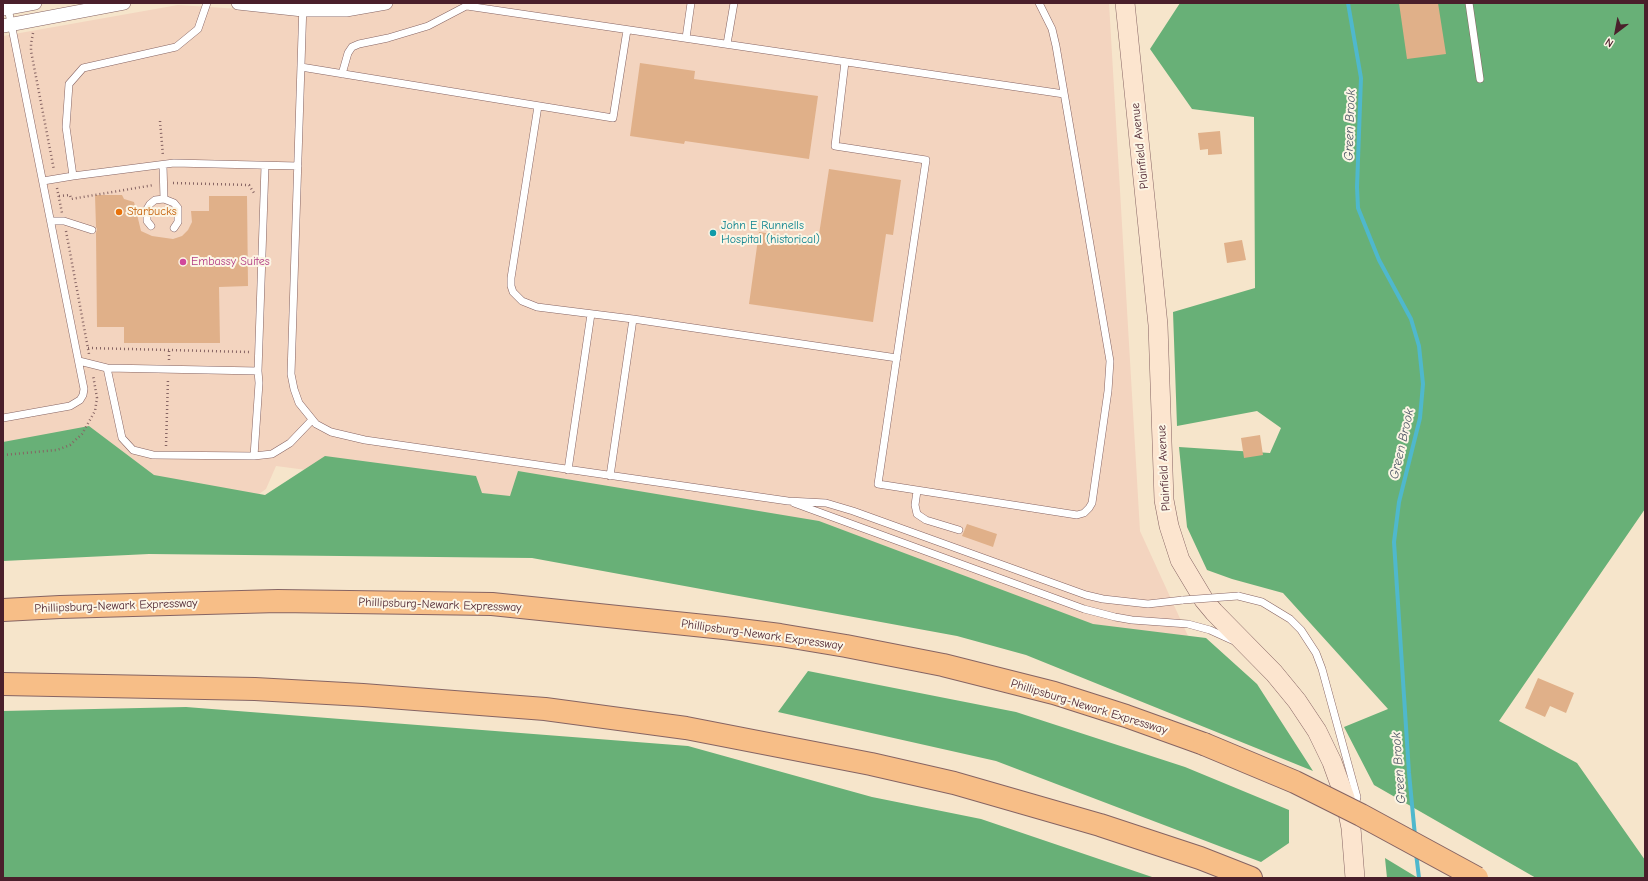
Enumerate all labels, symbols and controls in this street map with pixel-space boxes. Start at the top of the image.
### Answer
north arrow [1596,12,1636,52]
text: N [1603,35,1616,50]
water label: Green Brook [1341,89,1359,161]
street label: Plainfield Avenue [1128,102,1152,190]
place label: Starbucks [127,205,177,219]
marker: Starbucks [114,207,124,217]
place label: John E Runnells Hospital (historical) [721,219,820,247]
marker: John E Runnells Hospital (historical) [708,228,718,238]
place label: Embassy Suites [191,255,270,269]
marker: Embassy Suites [178,257,188,267]
water label: Green Brook [1386,407,1418,481]
street label: Plainfield Avenue [1155,424,1173,512]
street label: Phillipsburg-Newark Expressway [358,595,522,615]
street label: Phillipsburg-Newark Expressway [34,596,198,616]
street label: Phillipsburg-Newark Expressway [680,617,844,653]
street label: Phillipsburg-Newark Expressway [1009,676,1169,738]
water label: Green Brook [1389,732,1409,804]

